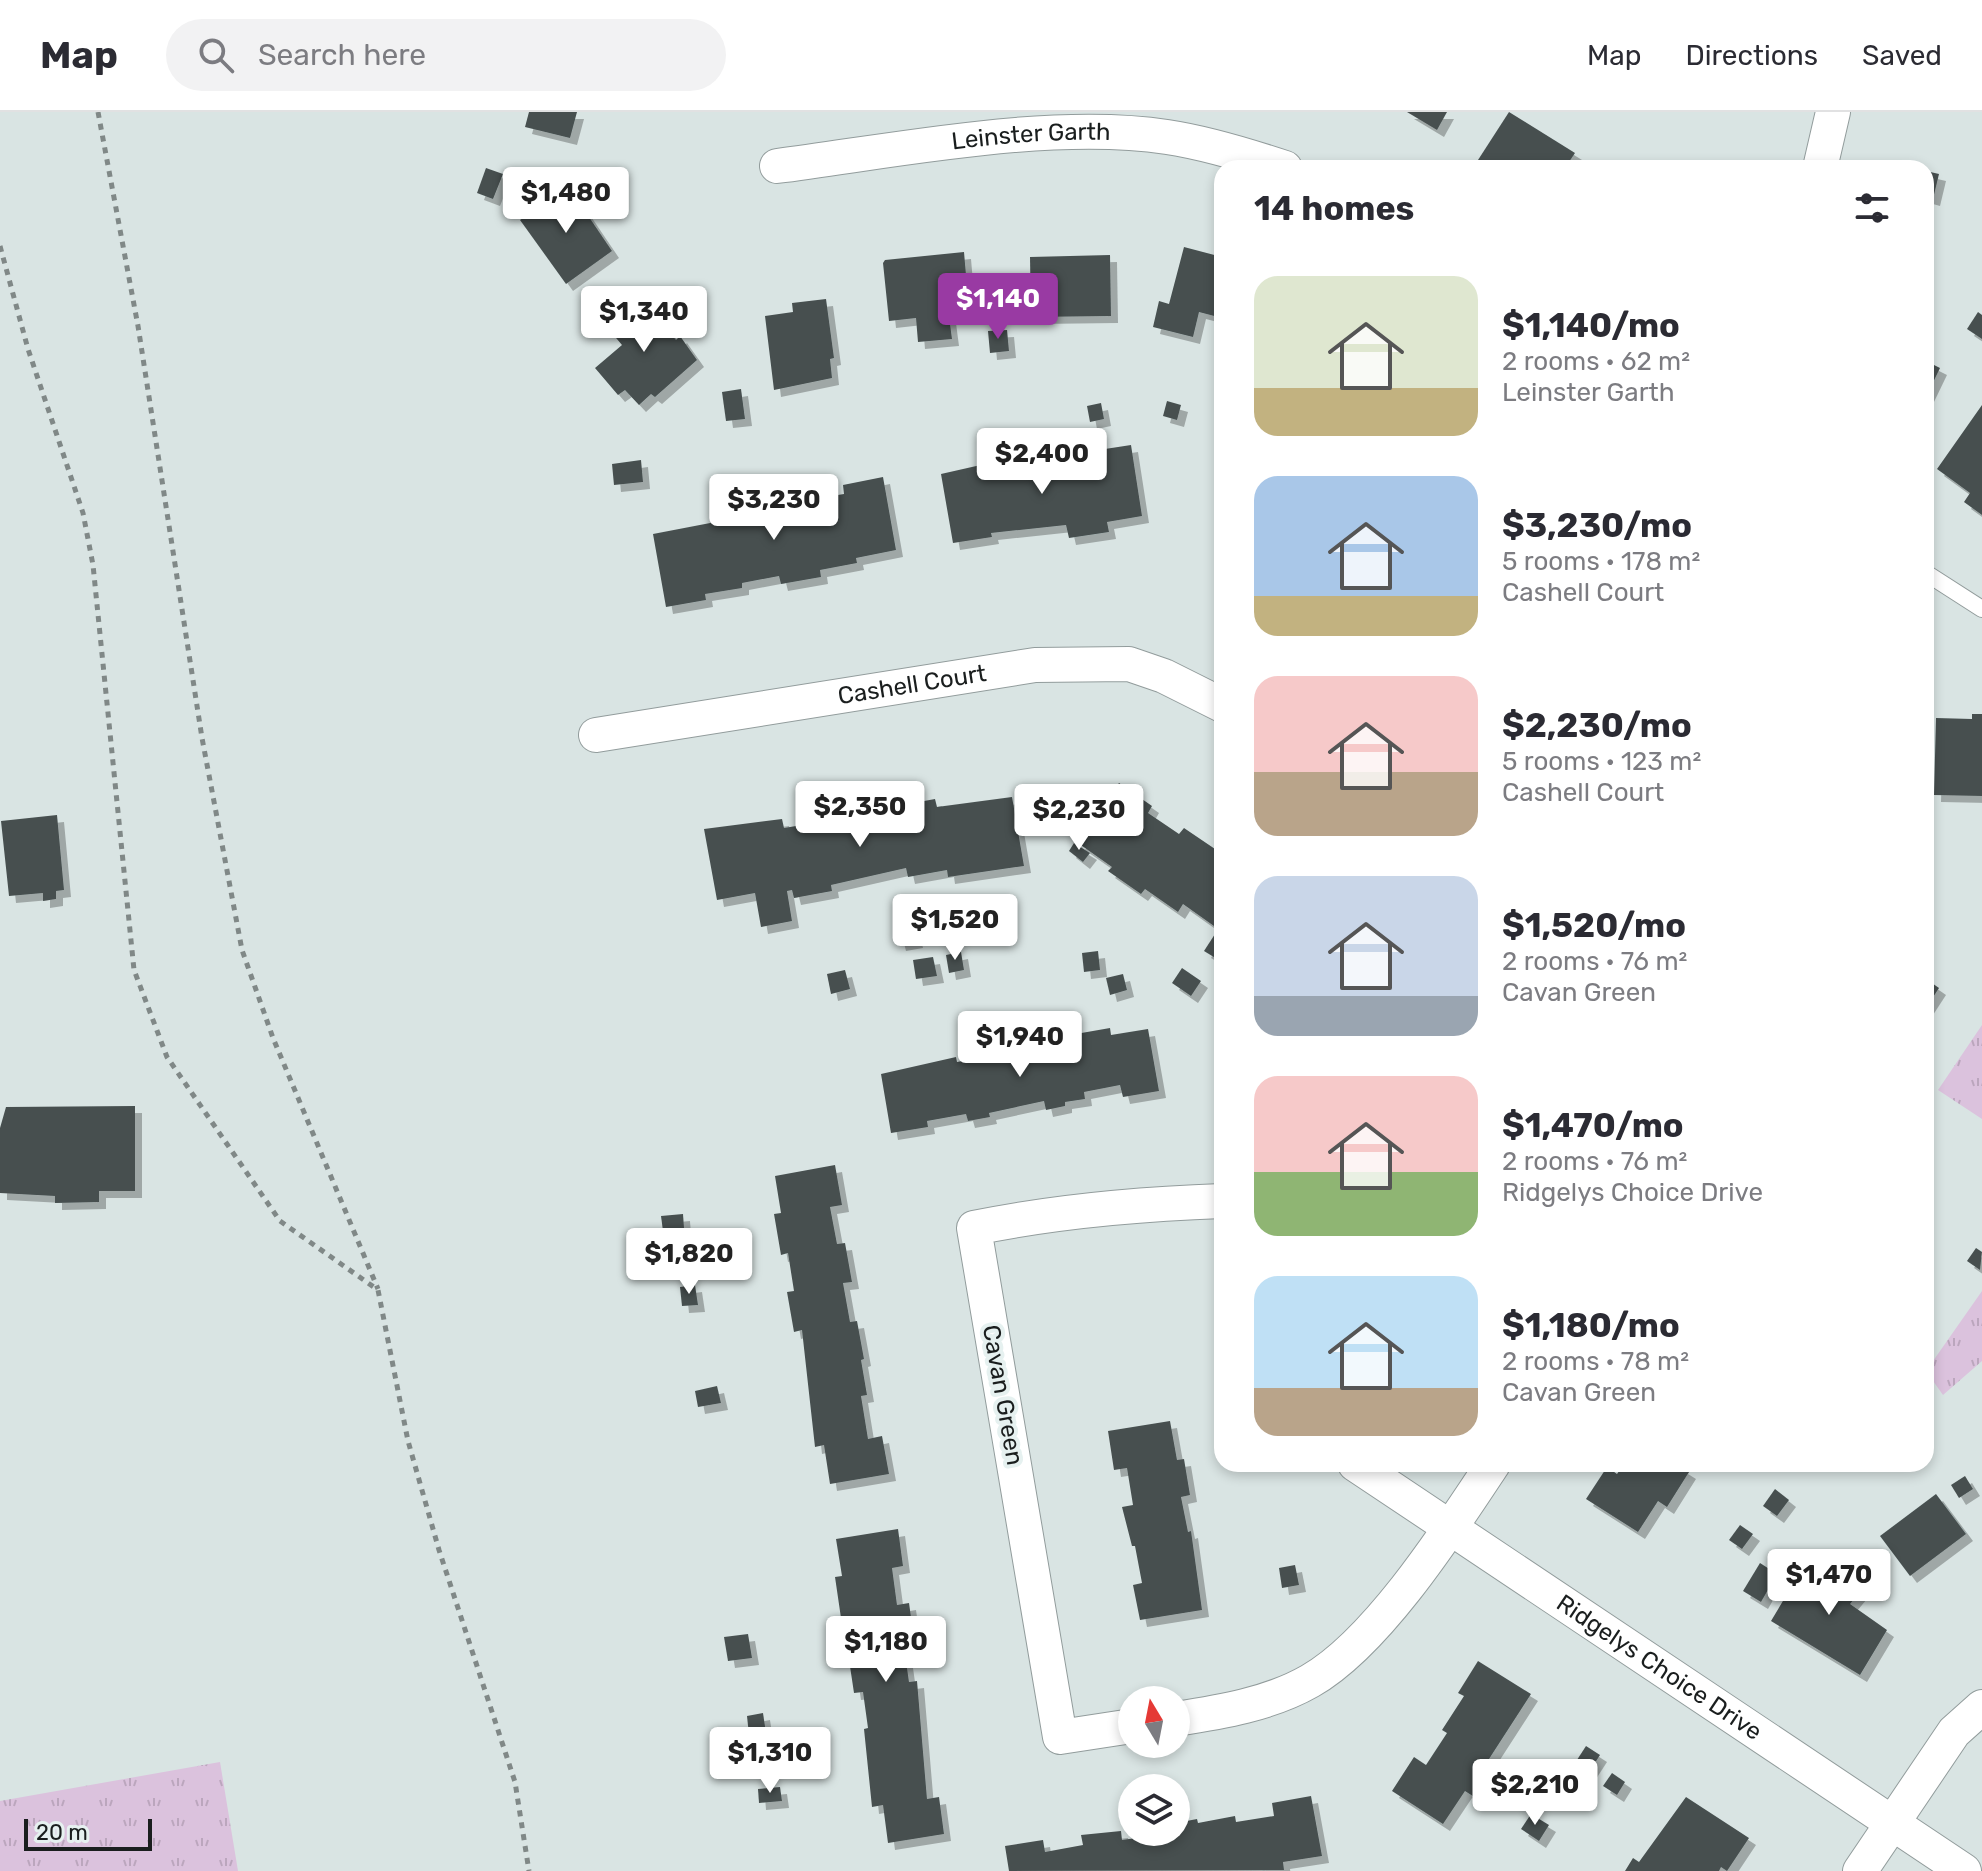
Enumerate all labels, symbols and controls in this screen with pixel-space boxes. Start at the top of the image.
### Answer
search box [166,19,726,91]
text: Map [40,32,118,78]
icon: search [194,33,238,77]
text: Search here [258,37,426,73]
text: Map [1587,39,1641,72]
text: Directions [1685,39,1818,72]
text: Saved [1862,39,1942,72]
street label: Leinster Garth [950,118,1111,155]
pin: $1,480 [501,167,631,235]
text: $1,480 [521,177,611,208]
icon: filters [1850,186,1894,230]
text: 14 homes [1254,188,1414,229]
pin: $1,140 [933,273,1063,341]
text: $1,140 [956,283,1040,314]
pin: $1,340 [579,286,709,354]
text: $1,340 [599,296,689,327]
text: $1,140/mo [1502,305,1680,346]
icon: home [1318,308,1414,404]
text: 2 rooms · 62 m² [1502,346,1690,377]
text: Leinster Garth [1502,377,1675,408]
pin: $2,400 [977,428,1107,496]
text: $2,400 [995,438,1089,469]
pin: $3,230 [709,474,839,542]
text: $3,230 [727,484,821,515]
text: $3,230/mo [1502,505,1692,546]
icon: home [1318,508,1414,604]
text: 5 rooms · 178 m² [1502,546,1700,577]
text: Cashell Court [1502,577,1664,608]
street label: Cashell Court [836,659,988,710]
text: $2,230/mo [1502,705,1692,746]
icon: home [1318,708,1414,804]
text: 5 rooms · 123 m² [1502,746,1701,777]
text: Cashell Court [1502,777,1664,808]
pin: $2,350 [795,781,925,849]
pin: $2,230 [1014,784,1144,852]
text: $2,350 [813,791,907,822]
text: $2,230 [1032,794,1126,825]
pin: $1,520 [890,894,1020,962]
text: $1,520 [911,904,999,935]
text: $1,520/mo [1502,905,1686,946]
icon: home [1318,908,1414,1004]
text: 2 rooms · 76 m² [1502,946,1687,977]
text: Cavan Green [1502,977,1656,1008]
pin: $1,940 [955,1011,1085,1079]
text: $1,940 [976,1021,1064,1052]
text: $1,470/mo [1502,1105,1684,1146]
icon: home [1318,1108,1414,1204]
text: 2 rooms · 76 m² [1502,1146,1687,1177]
text: Ridgelys Choice Drive [1502,1177,1763,1208]
pin: $1,820 [624,1228,754,1296]
text: $1,820 [644,1238,734,1269]
text: $1,180/mo [1502,1305,1680,1346]
icon: home [1318,1308,1414,1404]
street label: Cavan Green [977,1323,1029,1467]
text: 2 rooms · 78 m² [1502,1346,1689,1377]
text: Cavan Green [1502,1377,1656,1408]
pin: $1,470 [1764,1549,1894,1617]
text: $1,470 [1785,1559,1873,1590]
street label: Ridgelys Choice Drive [1551,1589,1767,1746]
pin: $1,180 [821,1616,951,1684]
text: $1,180 [844,1626,928,1657]
north arrow [1118,1686,1190,1758]
map controls [1118,1686,1190,1846]
pin: $1,310 [705,1727,835,1795]
text: $1,310 [728,1737,812,1768]
pin: $2,210 [1470,1759,1600,1827]
text: $2,210 [1491,1769,1580,1800]
button: layers [1118,1774,1190,1846]
scale bar [24,1815,152,1851]
text: 20 m [36,1819,88,1846]

